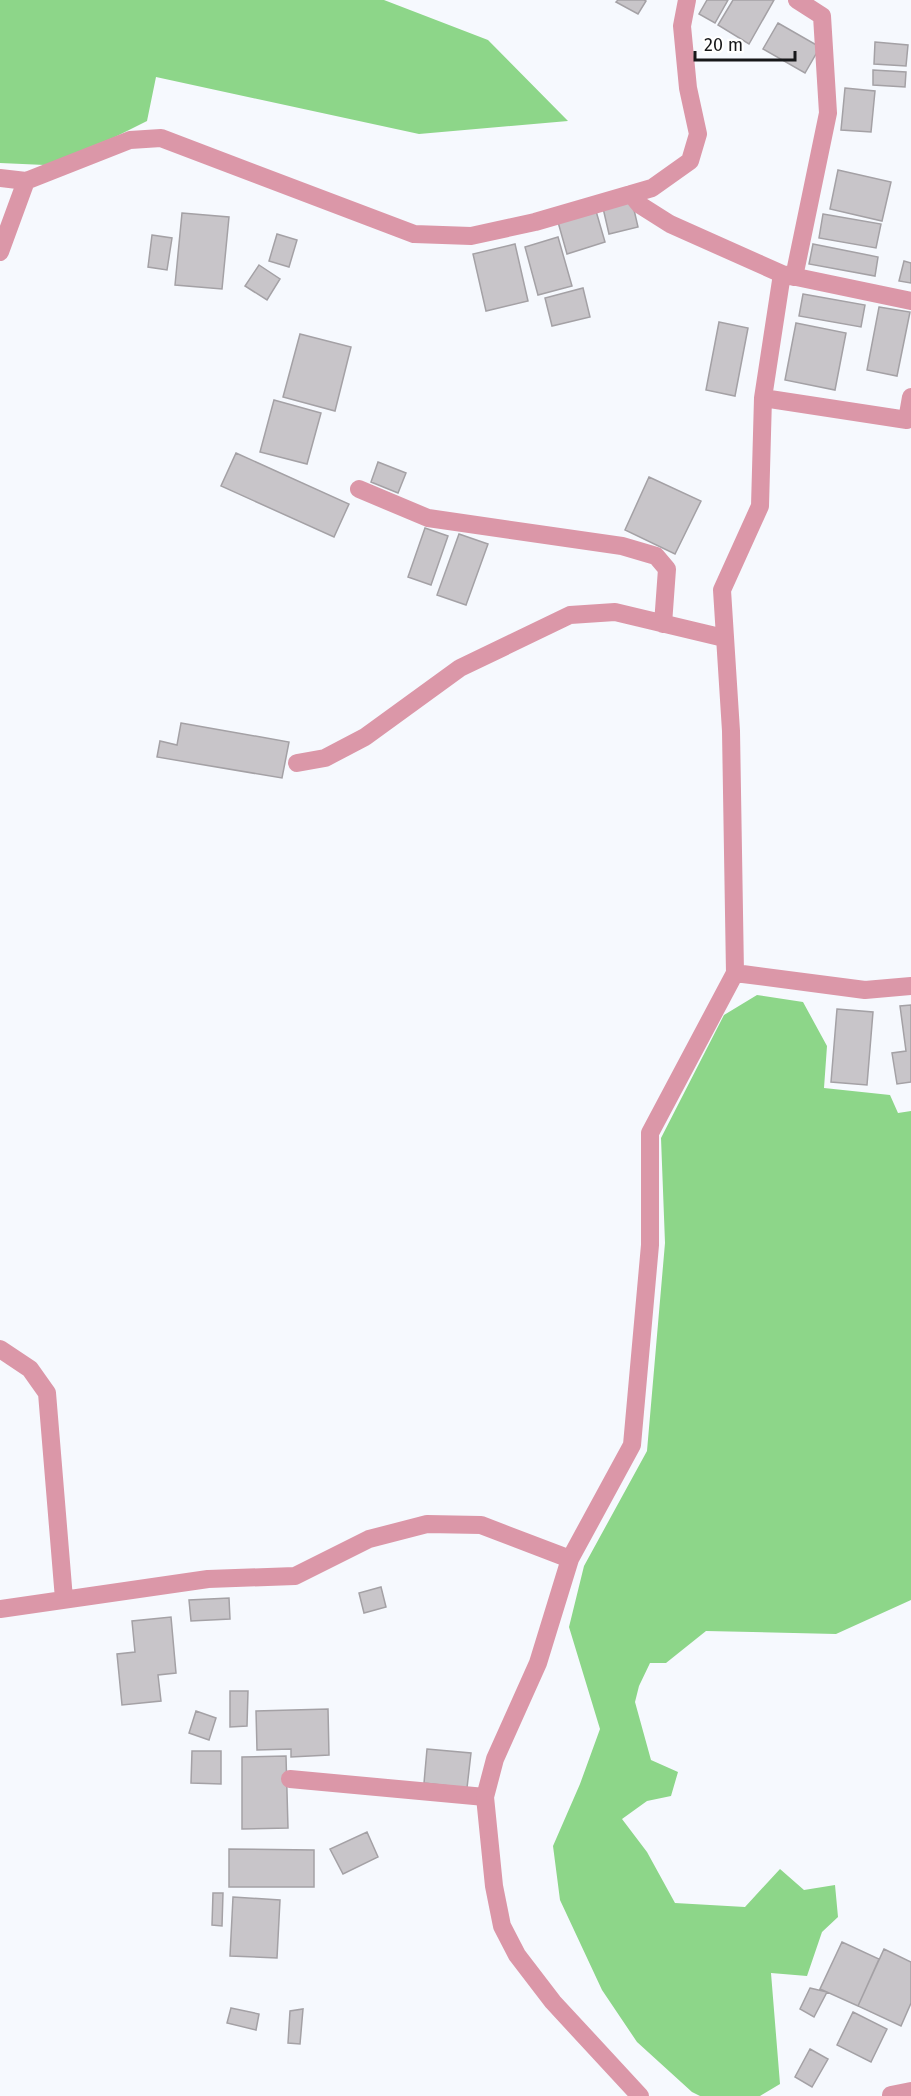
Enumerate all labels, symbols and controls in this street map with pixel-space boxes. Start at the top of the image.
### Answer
scale bar [695,24,796,62]
text: 20 m [704,34,743,56]

